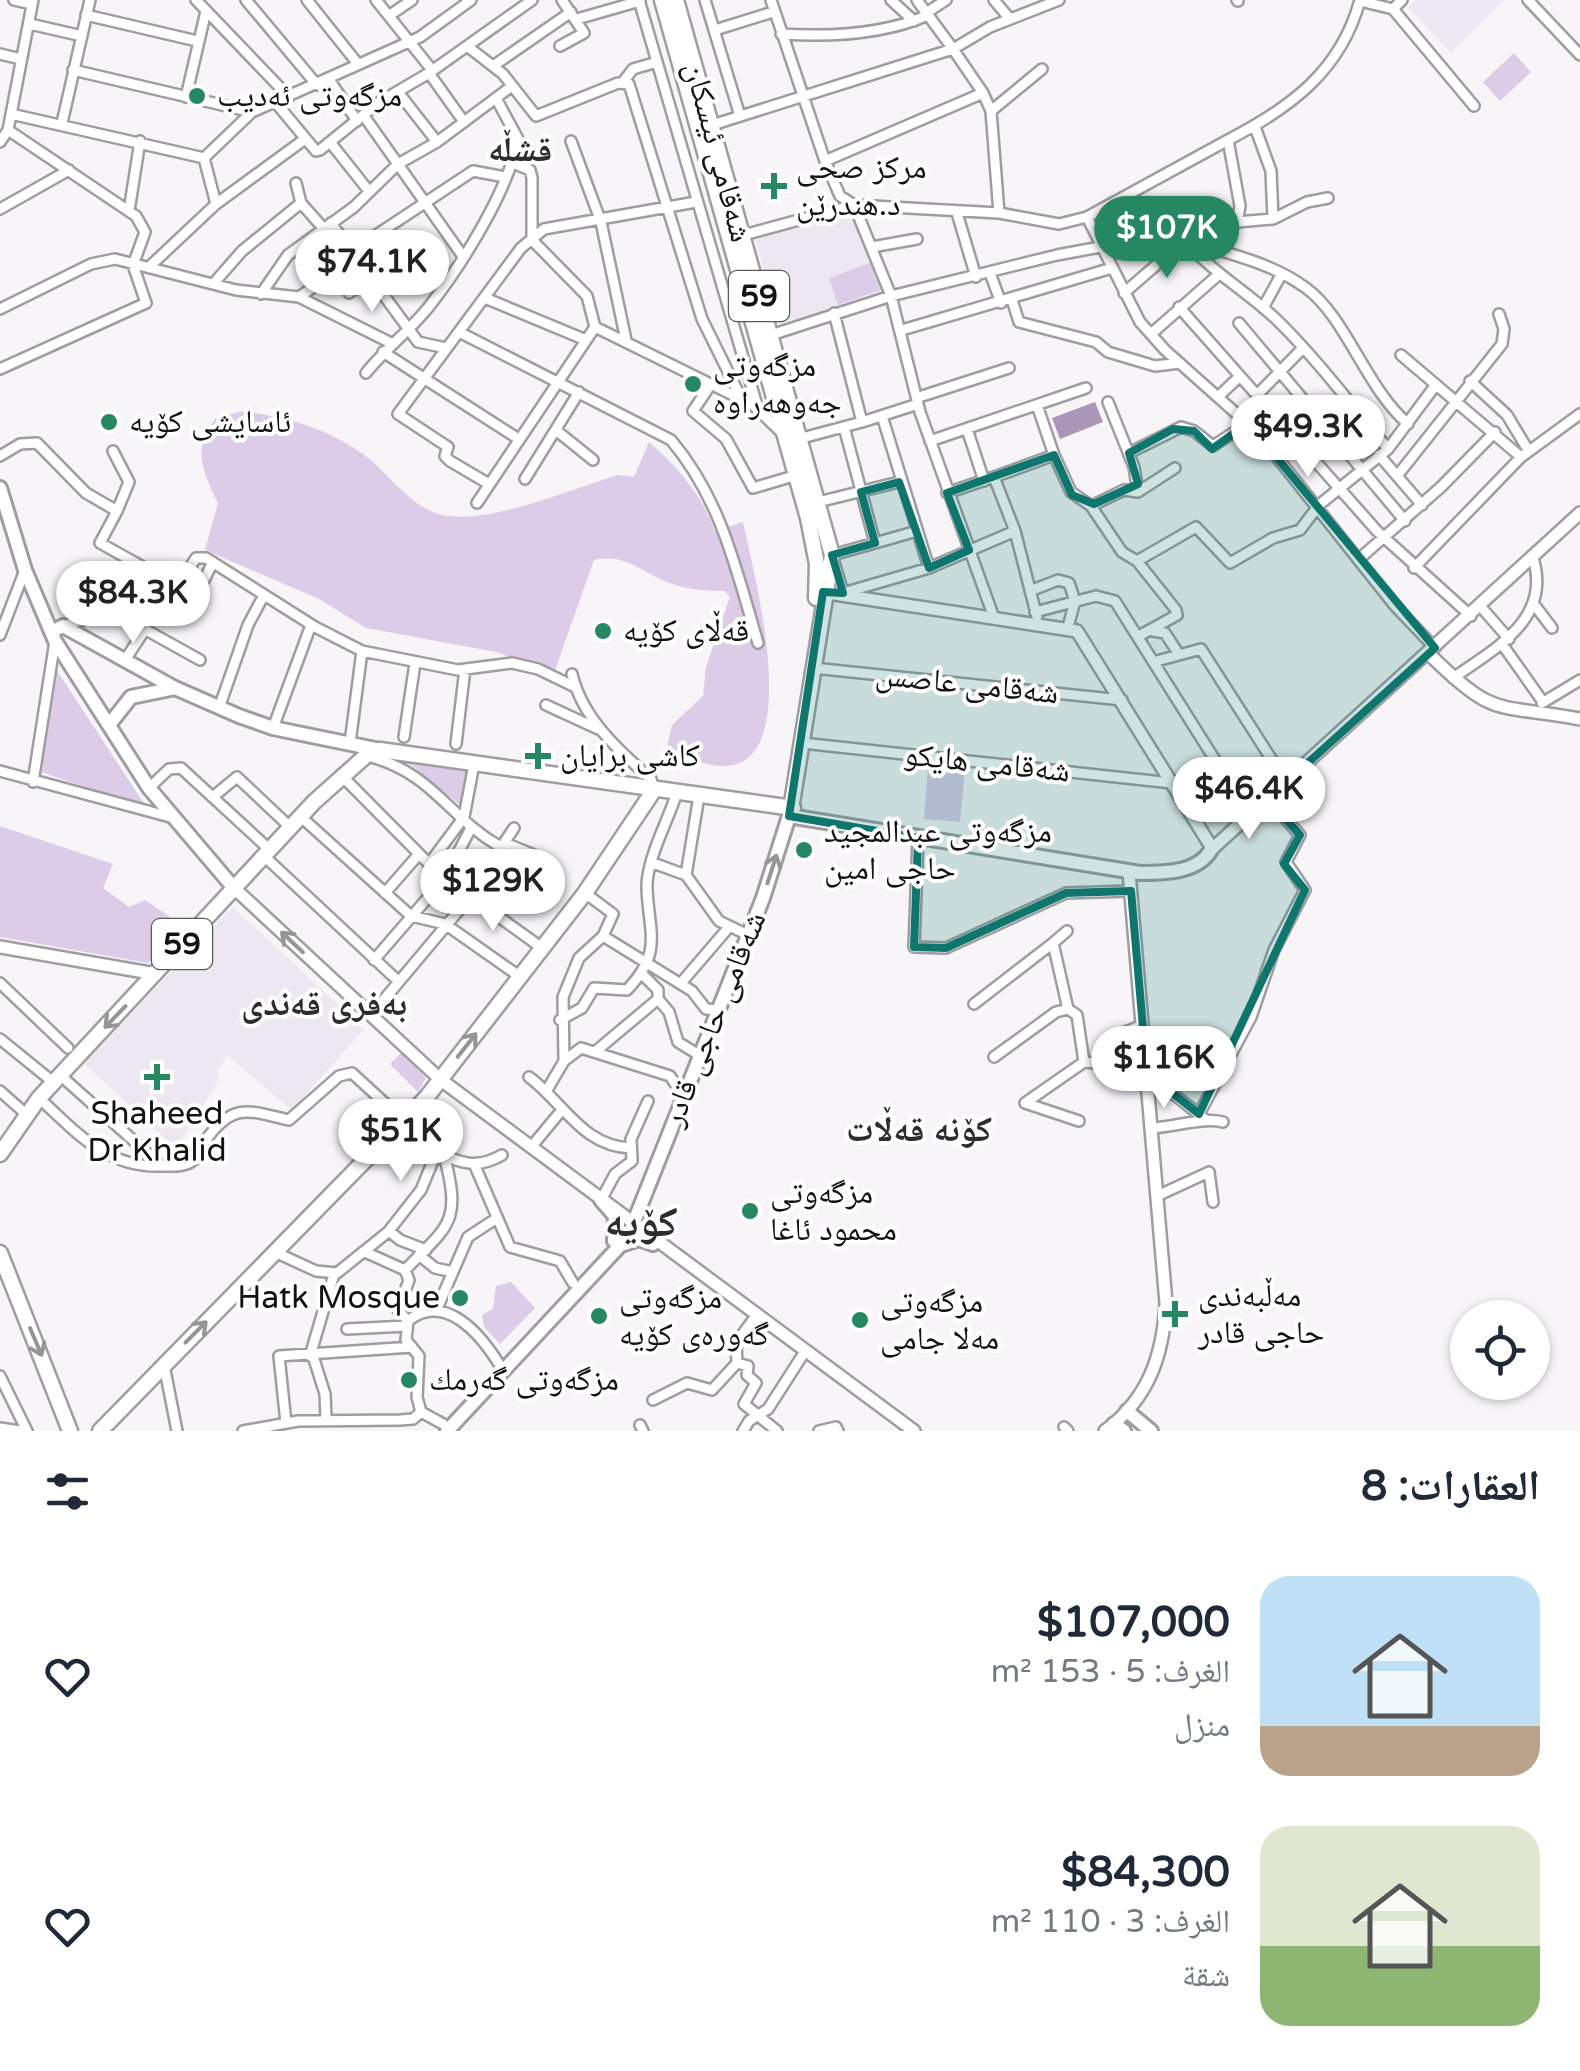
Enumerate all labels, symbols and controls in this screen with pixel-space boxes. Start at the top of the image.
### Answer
street label: شەقامی ئیسکان [676,58,760,246]
place label: مزگەوتی ئەدیب [217,77,402,115]
marker: مزگەوتی ئەدیب [186,85,208,107]
district label: قشڵه‌ [488,129,552,171]
place label: مرکز صحی د.هندرێن [796,149,927,224]
marker: مرکز صحی د.هندرێن [761,173,787,199]
pin: $107K [1097,196,1237,281]
text: $107K [1116,209,1218,247]
pin: $74.1K [291,230,453,315]
text: $74.1K [317,243,427,281]
road number: 59 [729,271,789,321]
place label: مزگه‌وتی جه‌وهه‌راوه [713,347,842,422]
marker: مزگه‌وتی جه‌وهه‌راوه [682,373,704,395]
pin: $49.3K [1227,395,1389,480]
place label: ئاسایشی کۆیە [129,403,291,441]
text: $49.3K [1253,408,1363,446]
marker: ئاسایشی کۆیە [98,411,120,433]
pin: $84.3K [52,561,214,646]
text: $84.3K [78,574,188,612]
place label: قەڵای کۆیە [623,610,749,650]
marker: قەڵای کۆیە [592,620,614,642]
street label: شه‌قامی عاصس [874,655,1060,713]
street label: شه‌قامی هایكو [902,735,1072,791]
place label: كاشی برایان [560,737,700,775]
marker: كاشی برایان [525,743,551,769]
pin: $46.4K [1168,757,1330,842]
text: $46.4K [1194,770,1304,808]
place label: مزگه‌وتی عبدالمجید حاجی امین [824,813,1052,888]
marker: مزگه‌وتی عبدالمجید حاجی امین [793,839,815,861]
pin: $129K [423,849,563,934]
one-way arrow [765,854,783,886]
text: $129K [442,862,544,900]
street label: شەقامی حاجی قادر [653,906,774,1133]
road number: 59 [152,919,212,969]
one-way arrow [281,930,305,954]
district label: بەفری قەندی [241,983,407,1025]
one-way arrow [103,1004,127,1028]
pin: $116K [1094,1026,1234,1111]
one-way arrow [456,1033,478,1059]
text: $116K [1113,1039,1215,1077]
marker: Shaheed Dr Khalid [144,1064,170,1090]
place label: Shaheed Dr Khalid [87,1095,227,1170]
pin: $51K [342,1099,460,1184]
district label: کۆنە قەڵات [846,1106,992,1151]
text: $51K [360,1112,442,1150]
place label: مزگه‌وتی محمود ئاغا [770,1174,897,1249]
district label: کۆیە [604,1197,678,1248]
marker: مزگه‌وتی محمود ئاغا [739,1200,761,1222]
place label: مەڵبەندی حاجی قادر [1197,1277,1324,1352]
place label: Hatk Mosque [237,1279,440,1317]
place label: مزگه‌وتی گه‌وره‌ی كۆیه [619,1279,769,1354]
place label: مزگه‌وتی مه‌لا جامی [880,1283,999,1358]
marker: Hatk Mosque [449,1287,471,1309]
map controls [1450,1300,1550,1400]
button: locate [1450,1300,1550,1400]
marker: مەڵبەندی حاجی قادر [1162,1301,1188,1327]
marker: مزگه‌وتی گه‌وره‌ی كۆیه [588,1305,610,1327]
marker: مزگه‌وتی مه‌لا جامی [849,1309,871,1331]
one-way arrow [184,1321,208,1345]
one-way arrow [29,1326,47,1357]
place label: مزگه‌وتی گه‌رمك [429,1361,619,1399]
marker: مزگه‌وتی گه‌رمك [398,1369,420,1391]
text: العقارات: 8 [1361,1461,1540,1512]
icon: filters [40,1464,95,1519]
text: $107,000 [1037,1597,1230,1648]
icon: home [1340,1616,1460,1736]
icon: heart [40,1649,95,1704]
text: الغرف: 5 · 153 m² [991,1653,1230,1691]
text: منزل [1174,1707,1230,1745]
text: $84,300 [1061,1847,1230,1898]
icon: home [1340,1866,1460,1986]
icon: heart [40,1899,95,1954]
text: الغرف: 3 · 110 m² [991,1903,1230,1941]
text: شقة [1182,1957,1230,1995]

